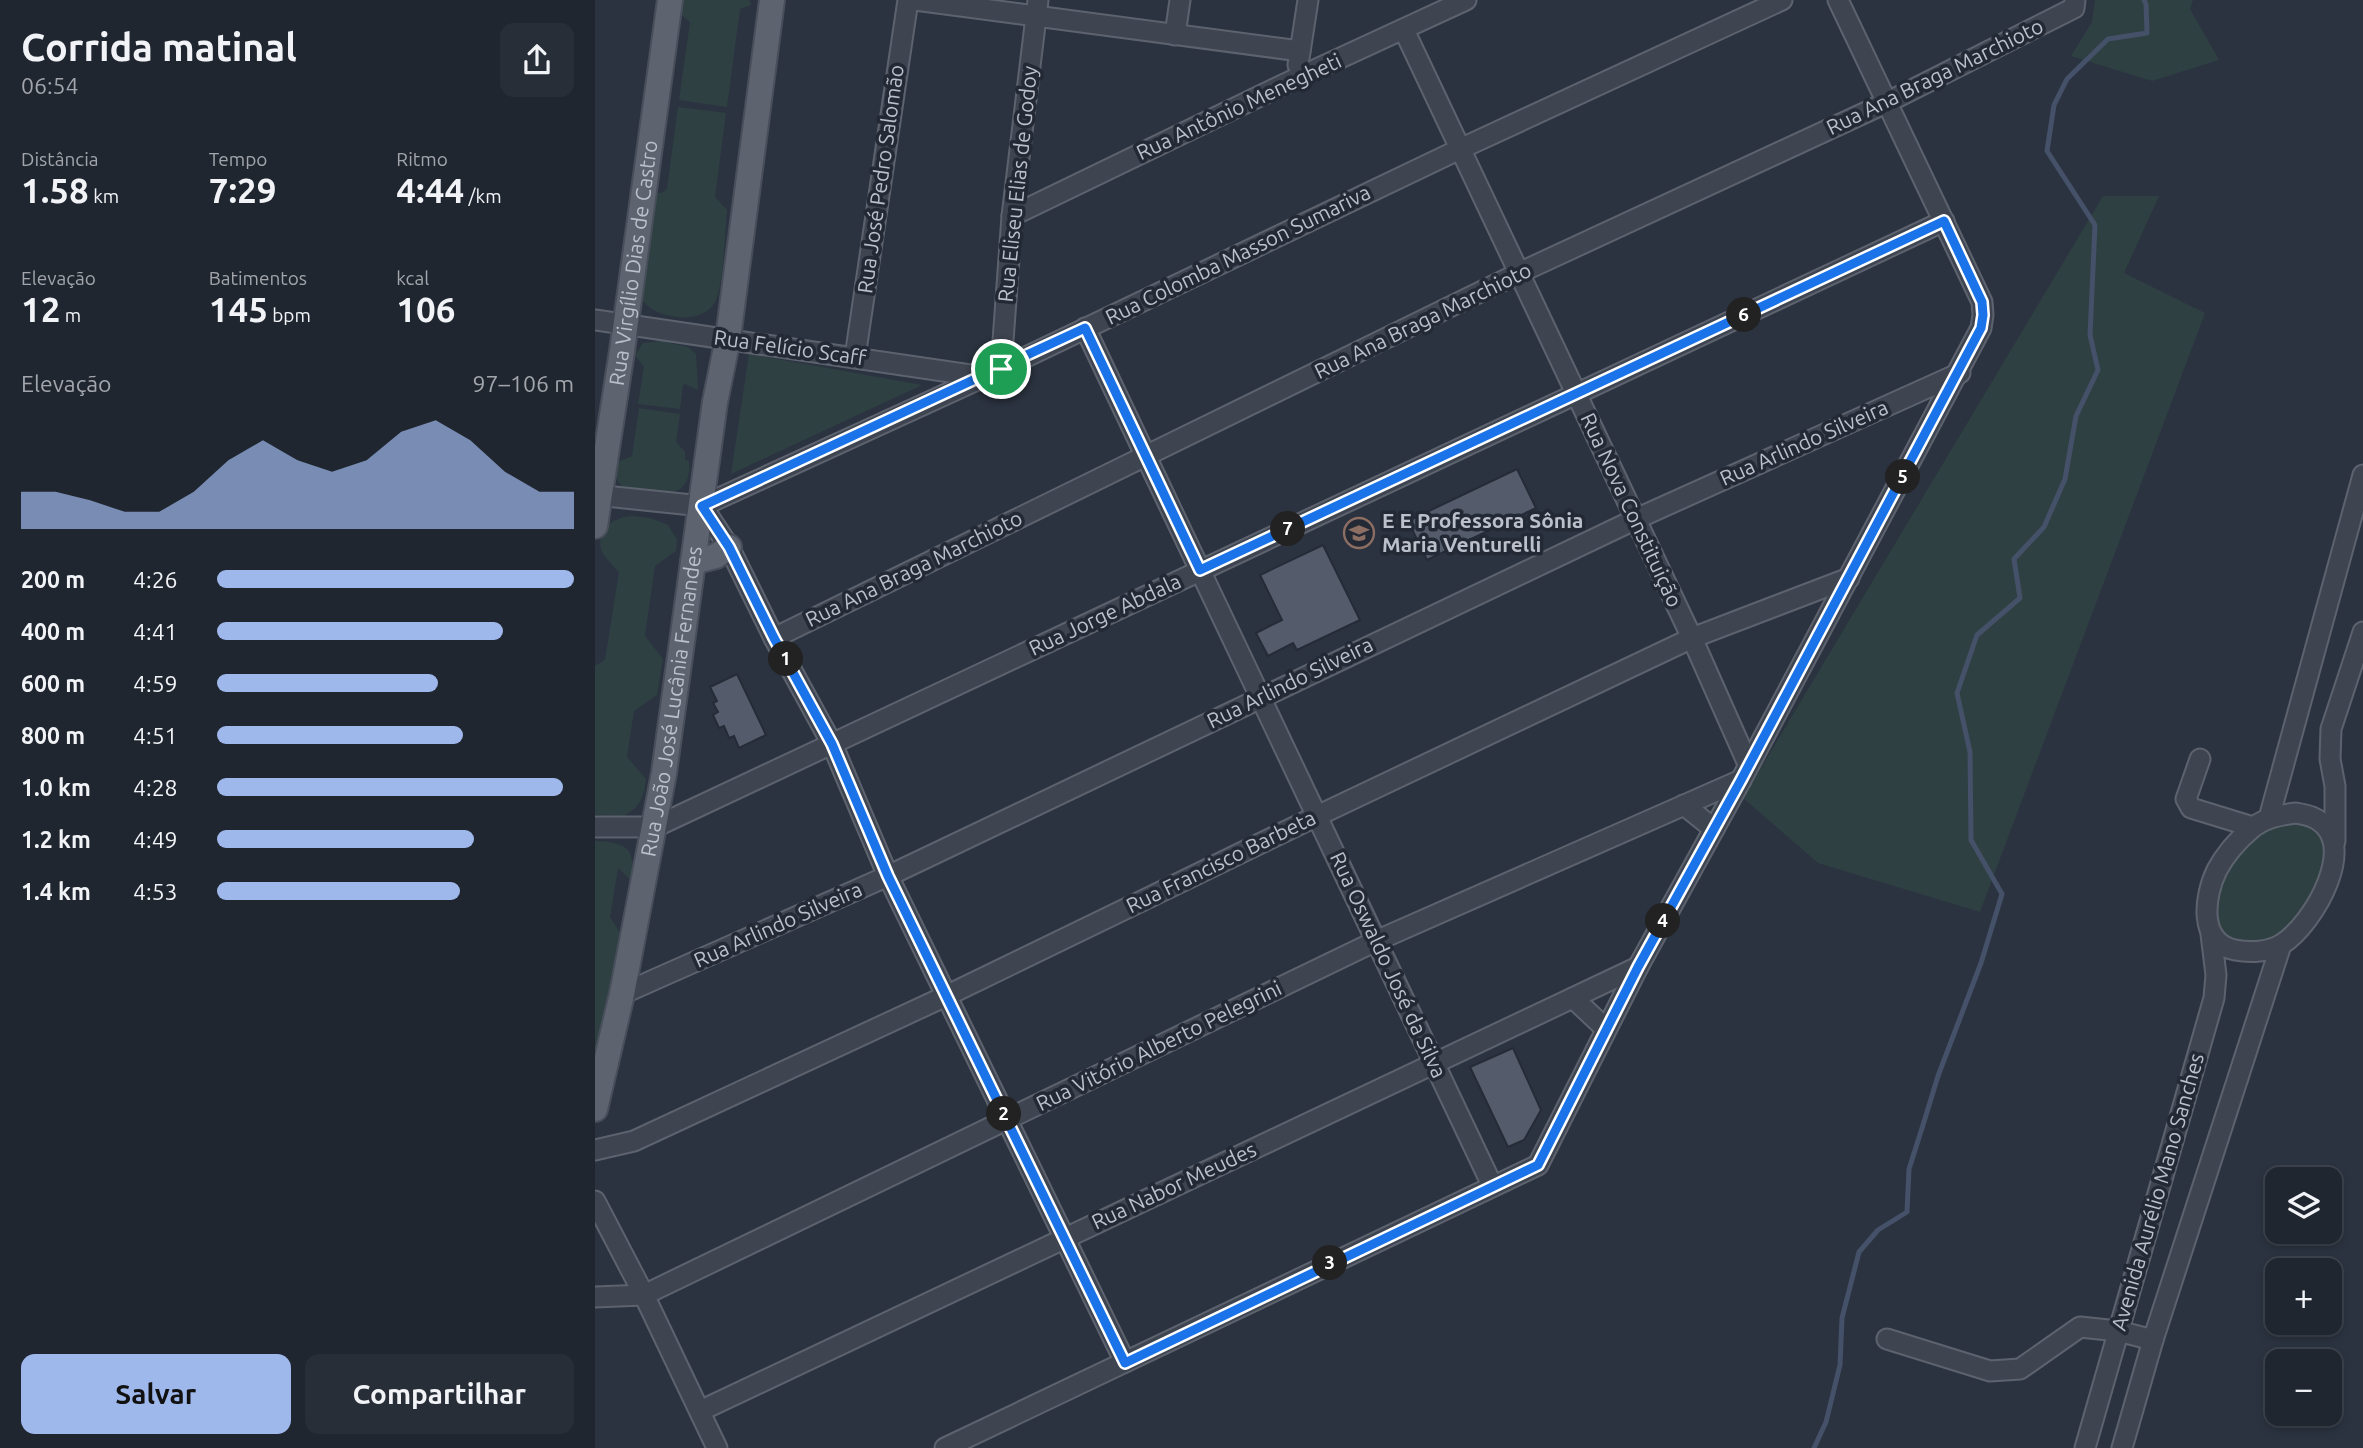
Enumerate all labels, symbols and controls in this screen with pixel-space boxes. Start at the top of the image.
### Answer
street label: Rua Ana Braga Marchioto [1822,13,2047,139]
button: share [500,23,574,97]
text: Corrida matinal [21,26,297,68]
street label: Rua Antônio Menegheti [1132,48,1345,164]
street label: Rua José Pedro Salomão [852,63,908,295]
street label: Rua Eliseu Elias de Godoy [993,65,1041,303]
text: 06:54 [21,73,79,98]
street label: Rua Virgílio Dias de Castro [604,139,662,387]
text: Distância [21,148,99,170]
text: Tempo [209,148,267,170]
text: Ritmo [396,148,448,170]
text: 1.58 [21,170,89,210]
text: 7:29 [209,170,277,210]
text: 4:44 [396,170,464,210]
street label: Rua Colomba Masson Sumariva [1101,179,1374,329]
text: km [89,185,119,207]
text: /km [464,185,502,207]
street label: Rua Ana Braga Marchioto [1310,257,1535,383]
text: Elevação [21,267,96,289]
text: Batimentos [209,267,307,289]
text: kcal [396,267,429,289]
text: 12 [21,289,60,329]
text: 145 [209,289,268,329]
text: 106 [396,289,456,329]
pin: 6 [1727,298,1761,332]
text: 6 [1738,303,1749,325]
text: m [60,304,81,326]
text: bpm [268,304,311,326]
street label: Rua Felício Scaff [713,324,869,370]
pin [971,339,1031,399]
icon: arrive [982,350,1020,388]
text: Elevação [21,371,112,396]
text: 97–106 m [473,371,574,396]
street label: Rua Arlindo Silveira [1716,394,1891,490]
street label: Rua Nova Constituição [1576,409,1687,610]
pin: 5 [1885,460,1921,494]
text: 5 [1897,465,1908,487]
street label: Rua Ana Braga Marchioto [801,505,1026,631]
place label: E E Professora Sônia Maria Venturelli [1382,508,1583,556]
pin: 7 [1271,512,1305,546]
school or university icon: E E Professora Sônia Maria Venturelli [1342,516,1376,550]
text: 7 [1282,517,1293,539]
street label: Rua João José Lucânia Fernandes [635,545,706,859]
text: 200 m [21,567,85,592]
text: 4:26 [133,567,178,592]
street label: Rua Jorge Abdala [1025,568,1184,660]
text: 400 m [21,619,85,644]
text: 4:41 [133,619,178,644]
street label: Rua Arlindo Silveira [1203,632,1376,733]
pin: 1 [769,642,803,676]
text: 1 [780,647,791,669]
text: 600 m [21,671,85,696]
text: 4:59 [133,671,178,696]
text: 800 m [21,723,85,748]
text: 4:51 [133,723,178,748]
text: 1.0 km [21,775,91,800]
text: 4:28 [133,775,178,800]
street label: Rua Francisco Barbeta [1122,805,1319,917]
text: 1.2 km [21,827,91,852]
text: 4:49 [133,827,178,852]
street label: Rua Oswaldo José da Silva [1326,848,1452,1081]
street label: Rua Arlindo Silveira [690,876,865,972]
text: 1.4 km [21,879,91,904]
text: 4:53 [133,879,178,904]
pin: 4 [1645,904,1681,939]
text: 4 [1657,909,1668,931]
street label: Rua Vitório Alberto Pelegrini [1032,975,1285,1115]
street label: Avenida Aurélio Mano Sanches [2106,1050,2208,1333]
pin: 2 [987,1096,1021,1132]
text: 2 [998,1102,1009,1124]
street label: Rua Nabor Meudes [1088,1136,1260,1234]
map controls [2265,1167,2342,1426]
button: layers [2265,1167,2342,1244]
pin: 3 [1313,1246,1347,1280]
text: 3 [1324,1251,1335,1273]
button: + [2265,1258,2342,1335]
button: − [2265,1349,2342,1426]
button: Salvar [21,1354,291,1434]
button: Compartilhar [305,1354,574,1434]

